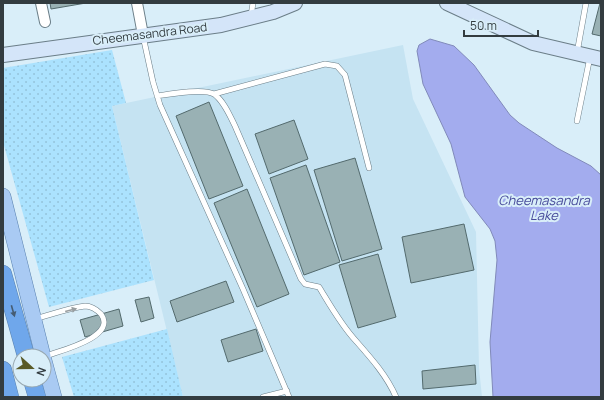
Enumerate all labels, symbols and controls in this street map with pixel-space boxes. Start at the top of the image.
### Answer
scale bar [464,12,538,38]
text: 50 m [470,17,497,34]
street label: Cheemasandra Road [92,18,208,49]
water label: Cheemasandra Lake [498,191,590,224]
one-way arrow [11,305,17,317]
one-way arrow [65,306,77,312]
north arrow [12,348,52,388]
text: N [33,365,50,378]

